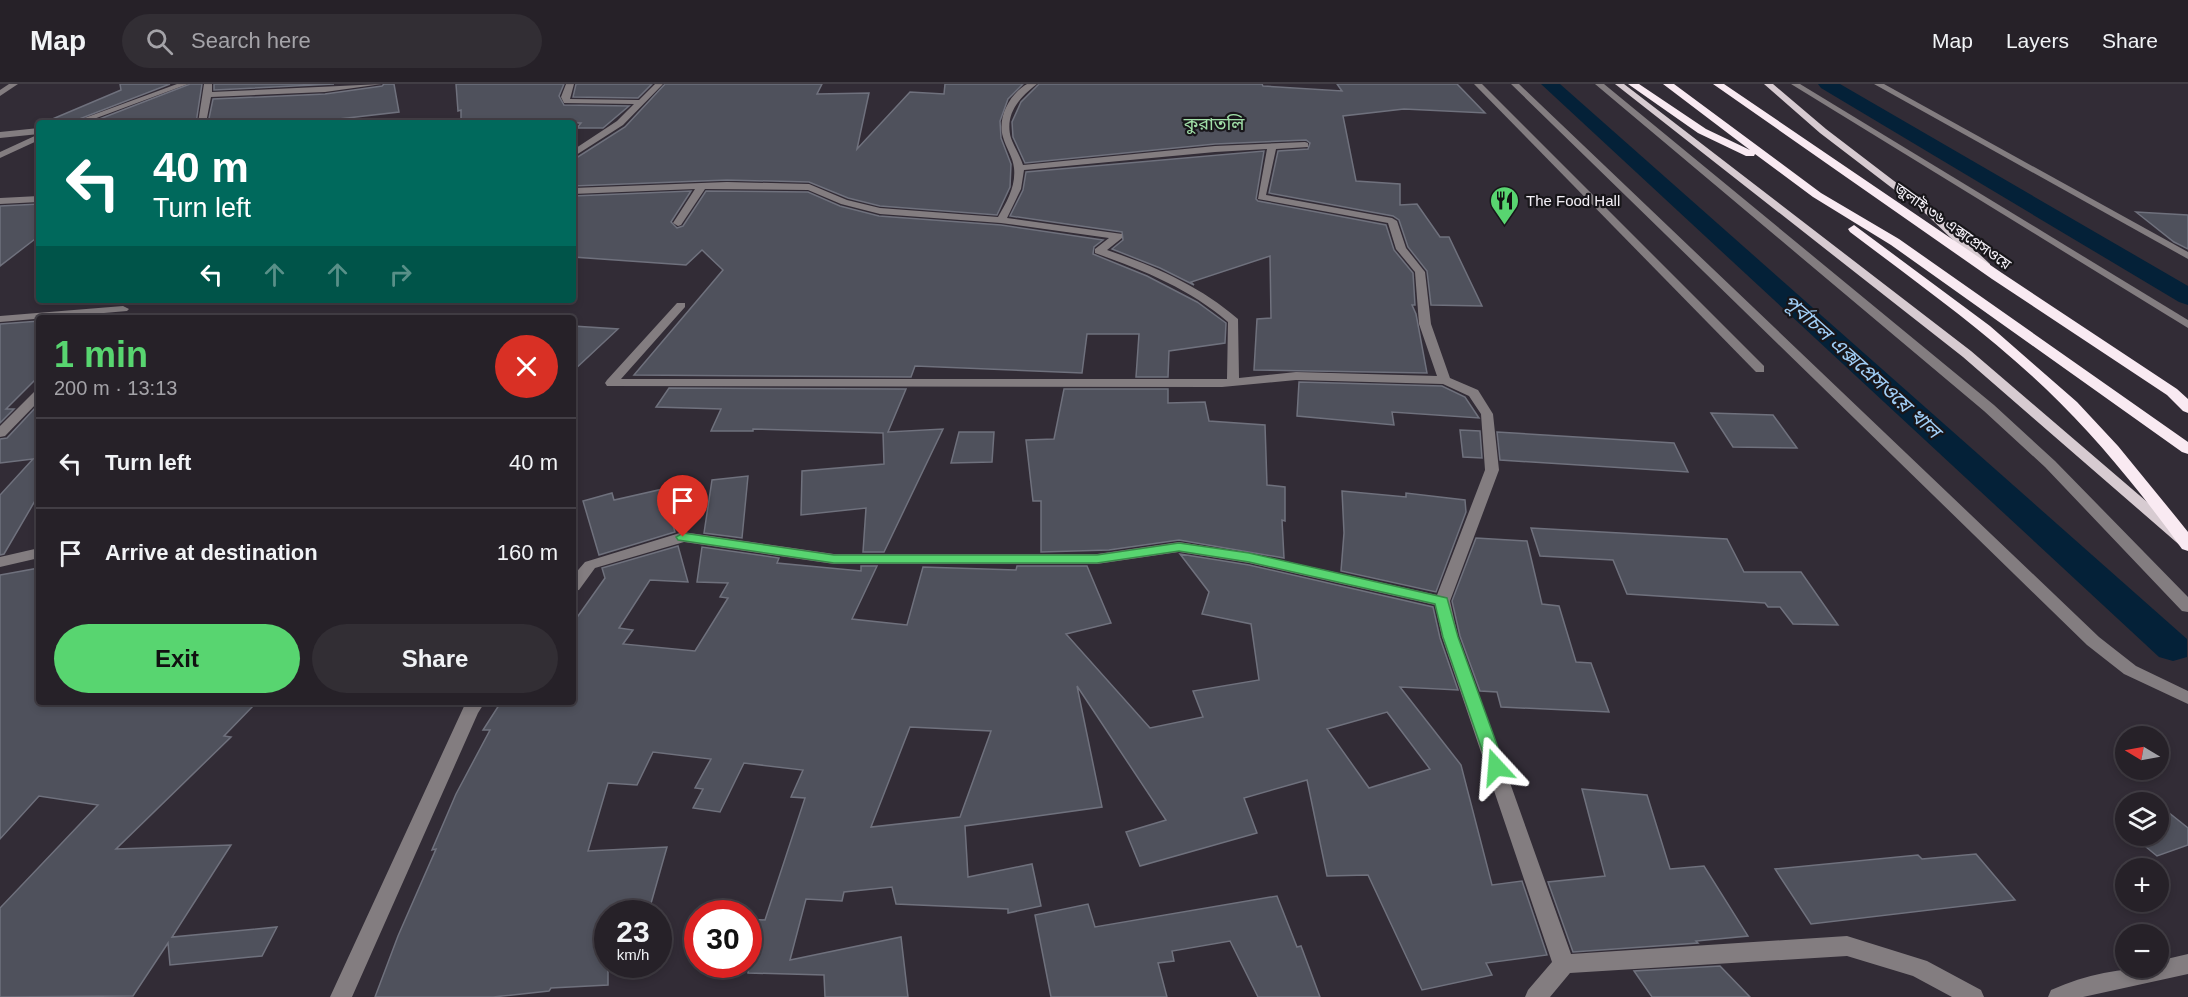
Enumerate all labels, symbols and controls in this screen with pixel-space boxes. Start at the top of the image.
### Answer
search box [122,14,542,68]
text: Map [30,25,86,56]
icon: search [143,25,176,58]
text: Search here [191,28,311,53]
text: Map [1932,29,1973,52]
text: Layers [2006,29,2069,52]
text: Share [2102,29,2158,52]
district label: কুরাতলি [1183,114,1245,135]
icon: left [54,144,132,222]
text: 40 m [153,144,249,191]
street label: জুলাই ৩৬ এক্সপ্রেসওয়ে [1891,179,2015,273]
restaurant icon: The Food Hall [1489,184,1521,226]
place label: The Food Hall [1526,192,1620,209]
text: Turn left [153,193,251,223]
icon: left [195,258,228,291]
icon: ahead [258,258,291,291]
icon: ahead [321,258,354,291]
icon: right [384,258,417,291]
water label: পূর্বাচল এক্সপ্রেসওয়ে খাল [1778,289,1948,445]
text: 1 min [54,334,148,375]
button: close [495,335,558,398]
text: 200 m · 13:13 [54,377,177,399]
icon: left [54,447,87,480]
text: Turn left [105,450,191,475]
text: 40 m [509,450,558,475]
pin [657,475,708,537]
icon: arrive [666,484,699,517]
icon: arrive [54,537,87,570]
text: Arrive at destination [105,540,318,565]
text: 160 m [497,540,558,565]
button: Exit [54,624,300,693]
button: Share [312,624,558,693]
north arrow [2115,726,2169,780]
map controls [2115,726,2169,978]
position arrow [1464,735,1528,799]
button: layers [2115,792,2169,846]
button: + [2115,858,2169,912]
speed limit sign: 30 [684,900,762,978]
text: 23 [616,915,650,948]
button: − [2115,924,2169,978]
text: km/h [617,946,649,963]

